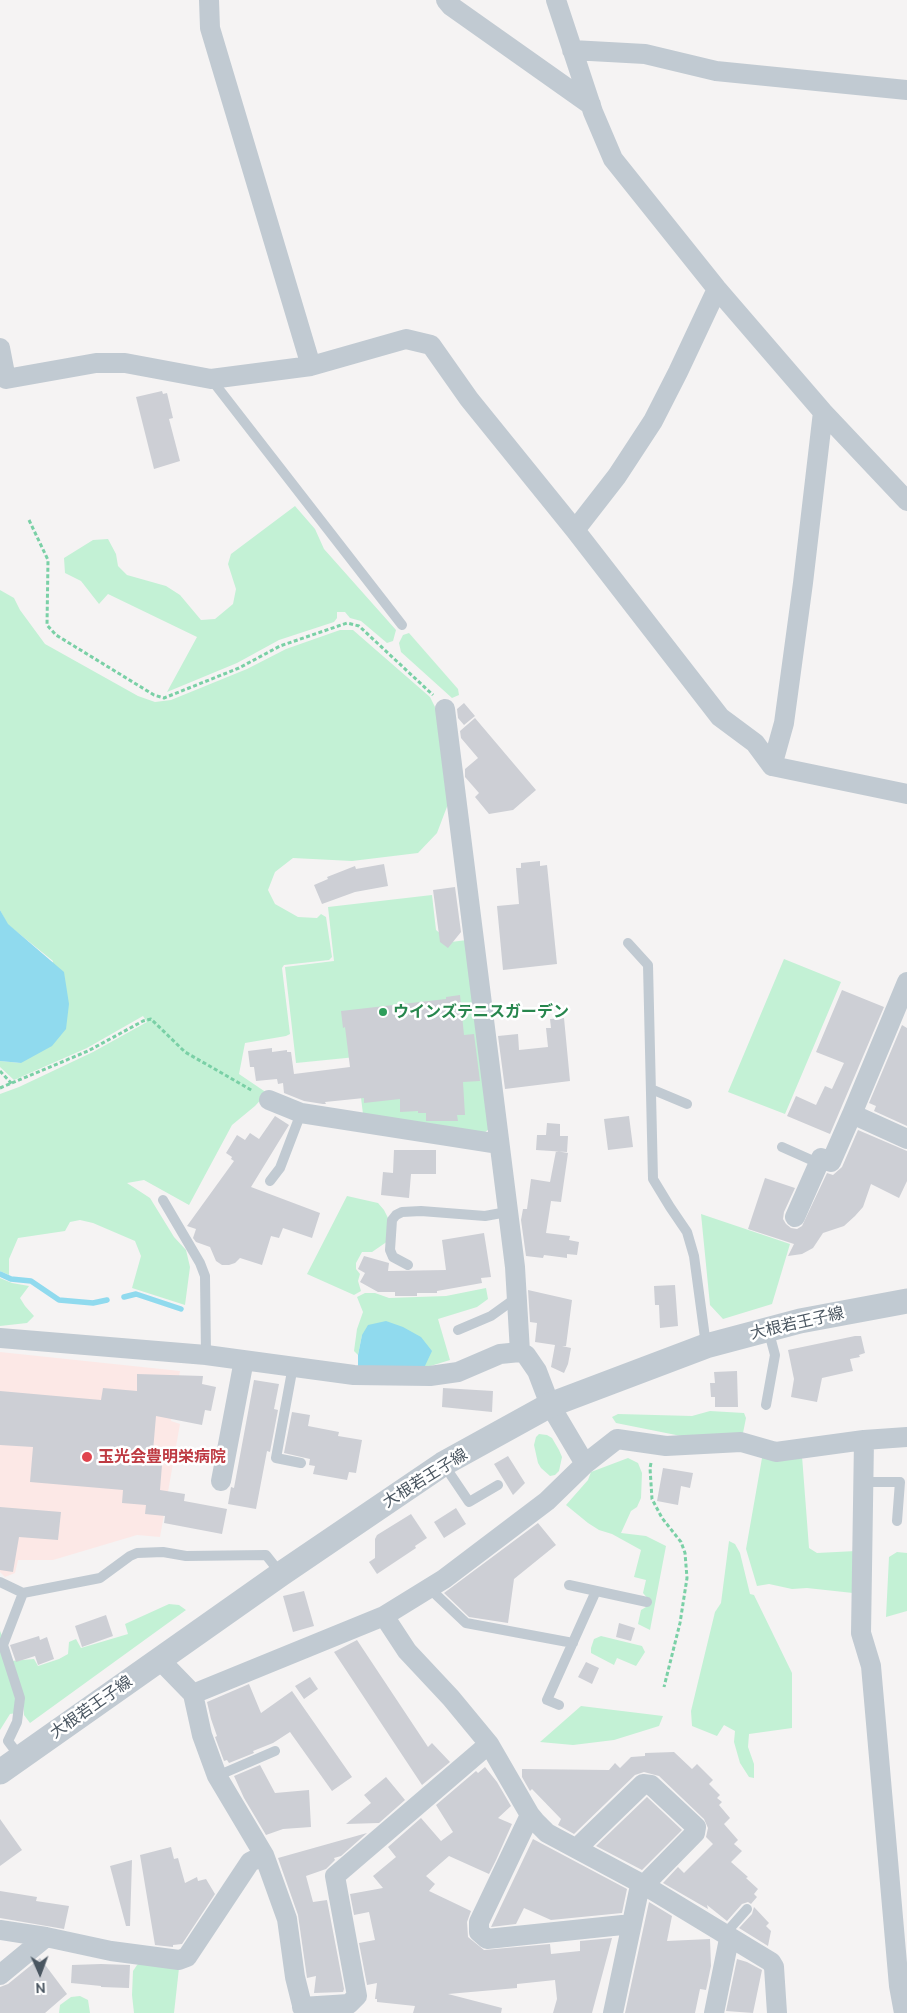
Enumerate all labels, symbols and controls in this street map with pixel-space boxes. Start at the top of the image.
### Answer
place label: ウインズテニスガーデン [393,1002,569,1022]
marker: ウインズテニスガーデン [377,1006,389,1018]
street label: 大根若王子線 [748,1303,846,1343]
street label: 大根若王子線 [379,1444,471,1512]
place label: 玉光会豊明栄病院 [98,1447,226,1467]
marker: 玉光会豊明栄病院 [80,1450,94,1464]
street label: 大根若王子線 [46,1672,136,1742]
north arrow [15,1948,65,1998]
text: N [35,1980,46,1996]

